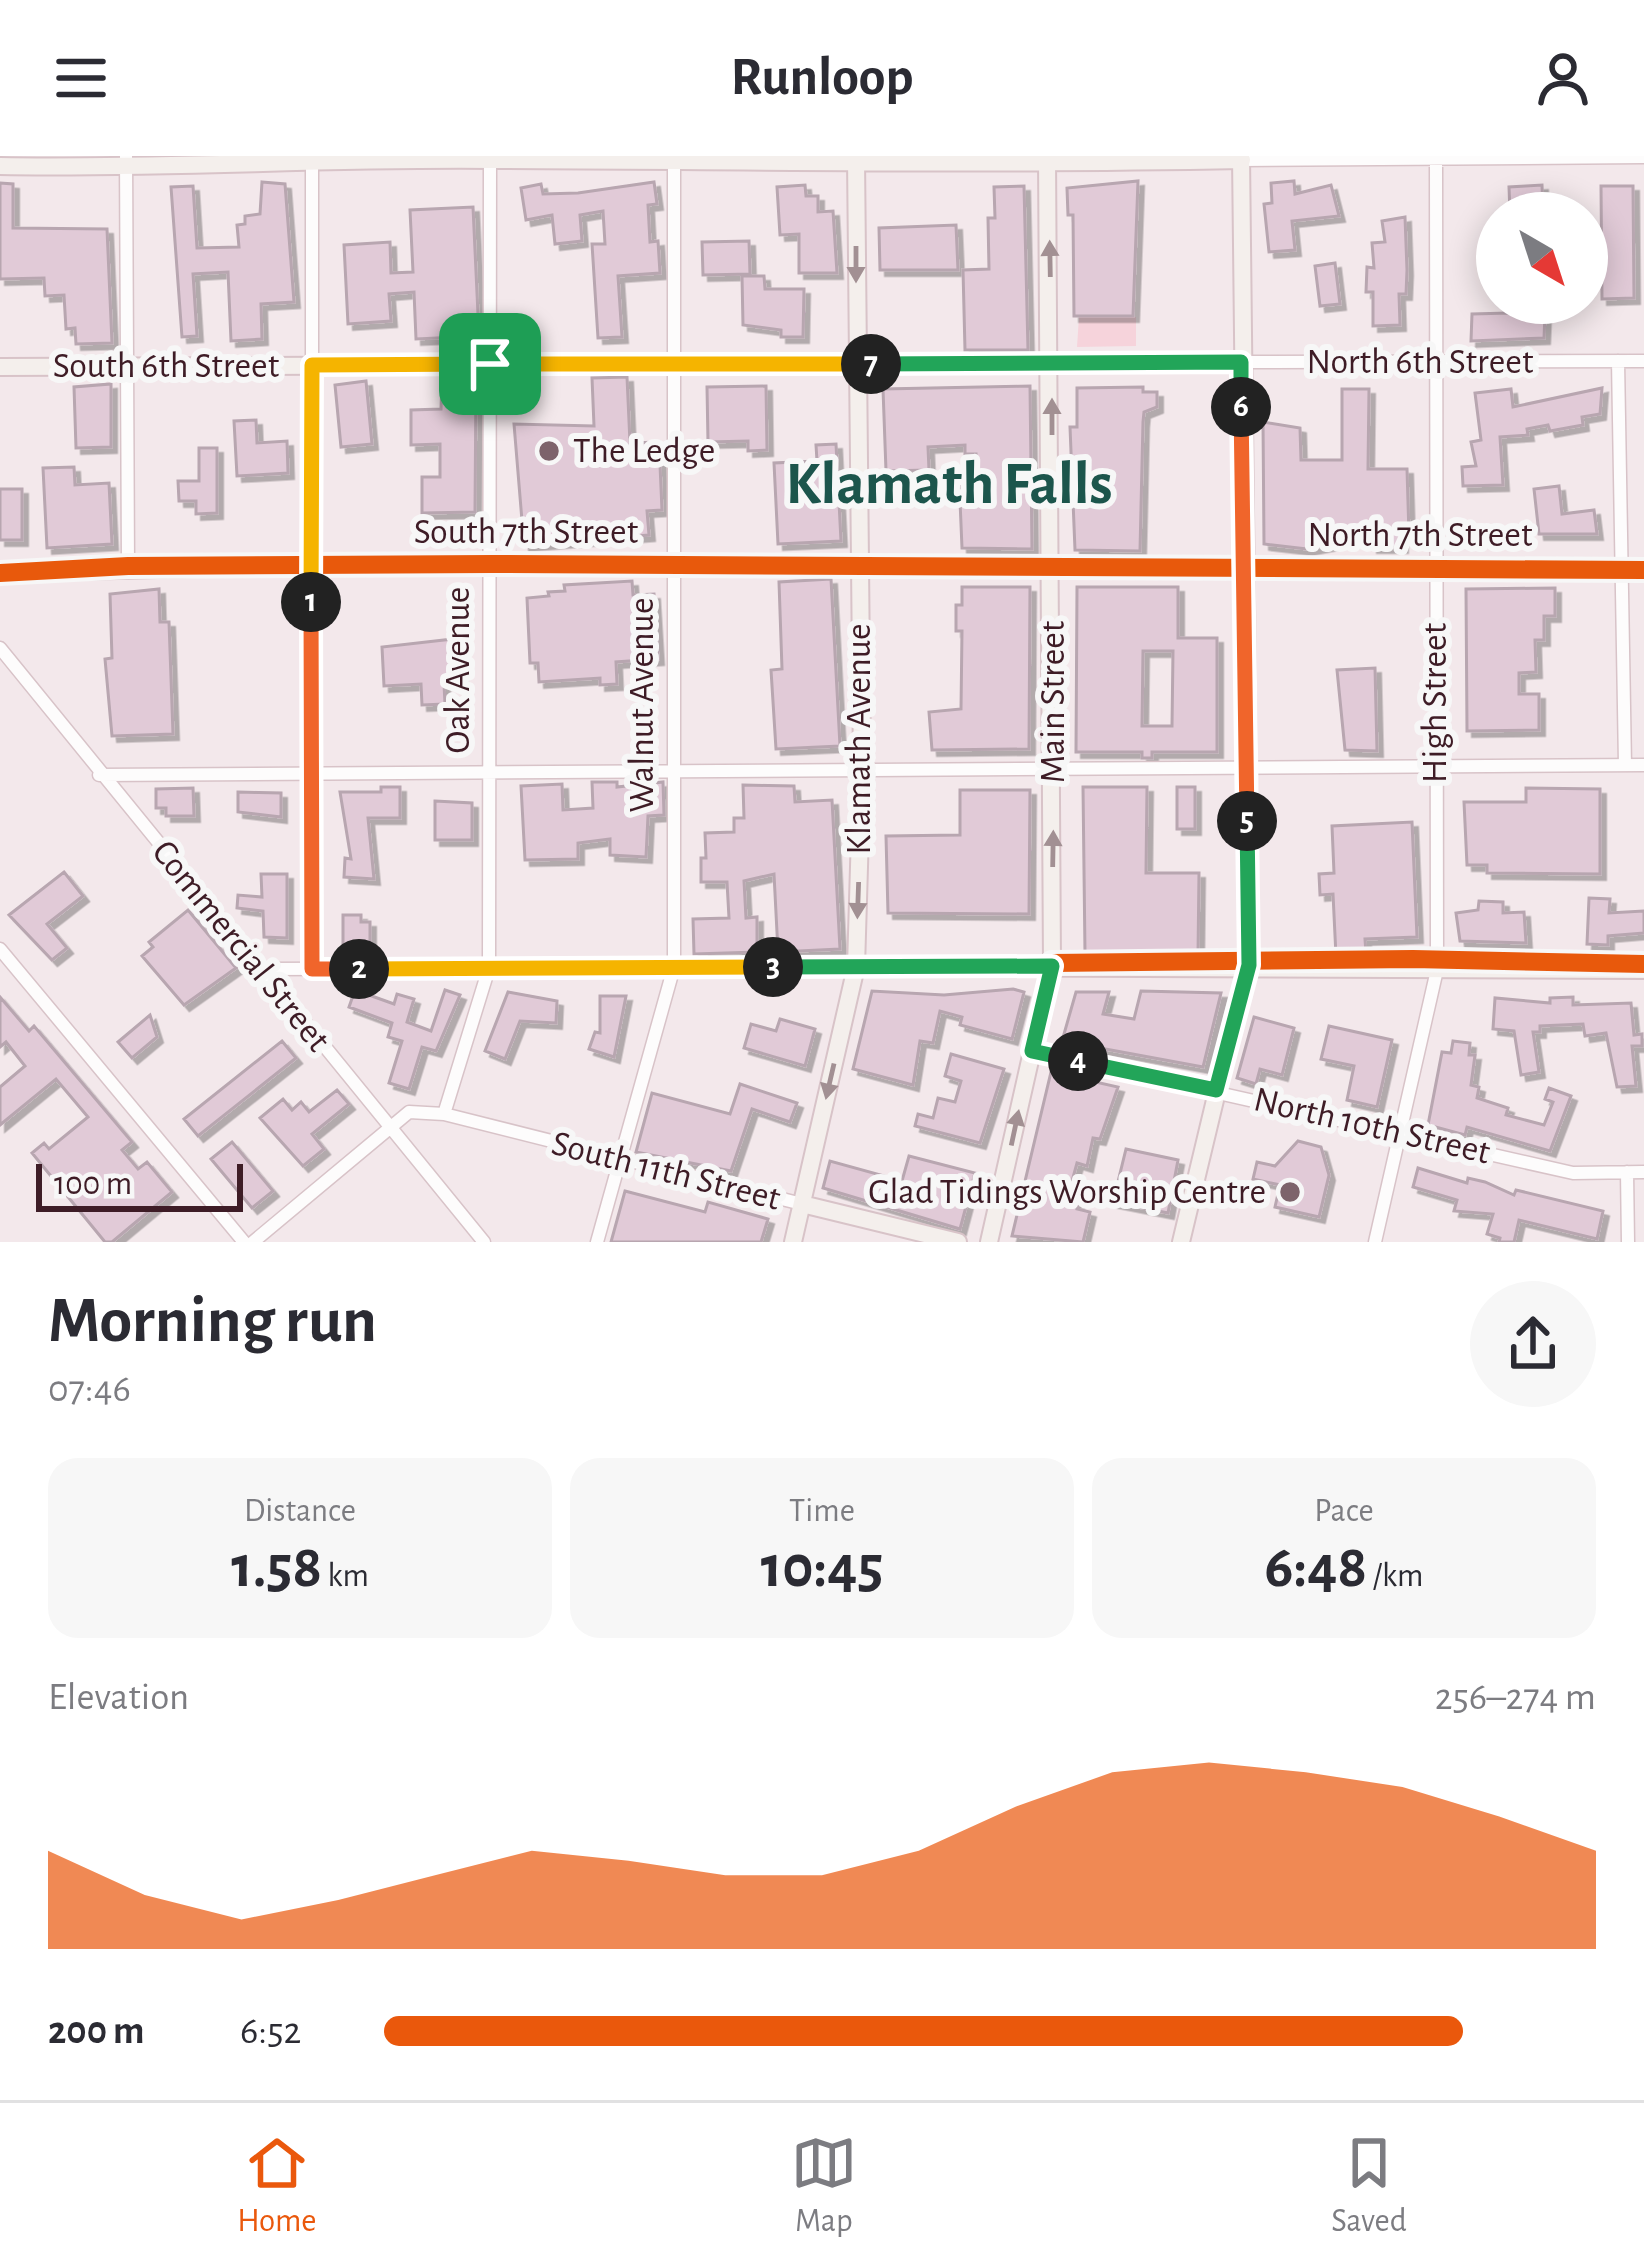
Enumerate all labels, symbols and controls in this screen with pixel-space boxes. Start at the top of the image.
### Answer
icon: menu [48,45,114,111]
icon: person [1530,45,1596,111]
text: Runloop [731,51,913,105]
north arrow [1476,192,1608,324]
map controls [1476,192,1608,324]
one-way arrow [1040,239,1059,277]
one-way arrow [846,246,866,284]
pin [439,313,541,415]
icon: arrive [457,331,523,397]
pin: 7 [841,334,901,394]
street label: North 6th Street [1307,344,1534,380]
text: 7 [864,347,878,380]
street label: South 6th Street [53,348,280,384]
pin: 6 [1211,377,1271,437]
text: 6 [1233,390,1249,423]
one-way arrow [1042,397,1062,435]
place label: The Ledge [573,433,715,469]
marker: The Ledge [536,438,562,464]
district label: Klamath Falls [785,455,1113,515]
street label: South 7th Street [414,514,639,550]
street label: North 7th Street [1308,517,1533,553]
pin: 1 [281,572,341,632]
text: 1 [305,585,317,618]
street label: Oak Avenue [440,587,476,753]
street label: Walnut Avenue [624,597,660,813]
street label: Main Street [1035,620,1071,783]
street label: High Street [1417,622,1453,783]
street label: Klamath Avenue [841,623,877,855]
pin: 5 [1217,791,1277,851]
text: 5 [1240,804,1254,837]
one-way arrow [1043,829,1063,867]
street label: Commercial Street [145,834,337,1059]
one-way arrow [848,882,867,920]
pin: 3 [743,937,803,997]
pin: 2 [329,939,389,999]
text: 3 [766,950,780,983]
text: 2 [351,952,367,985]
pin: 4 [1048,1031,1108,1091]
text: 4 [1070,1044,1086,1077]
one-way arrow [819,1062,838,1100]
street label: North 10th Street [1250,1081,1494,1171]
one-way arrow [1006,1108,1025,1146]
street label: South 11th Street [548,1125,784,1217]
scale bar [36,1158,243,1211]
text: 100 m [54,1168,132,1201]
place label: Glad Tidings Worship Centre [868,1174,1266,1210]
marker: Glad Tidings Worship Centre [1277,1179,1303,1205]
button: share [1470,1281,1596,1407]
text: Morning run [48,1288,377,1354]
text: 07:46 [48,1370,131,1409]
text: Distance [244,1495,356,1528]
text: Time [789,1495,855,1528]
text: Pace [1314,1495,1374,1528]
text: 1.58 [231,1538,322,1598]
text: 10:45 [761,1538,883,1598]
text: 6:48 [1265,1538,1367,1598]
text: km [322,1560,369,1593]
text: /km [1367,1560,1423,1593]
text: Elevation [48,1678,189,1717]
text: 256–274 m [1435,1678,1596,1717]
text: 200 m [48,2012,144,2051]
text: 6:52 [240,2012,301,2051]
tab: Home [237,2130,317,2242]
tab: Map [791,2130,857,2242]
tab: Saved [1331,2130,1407,2242]

